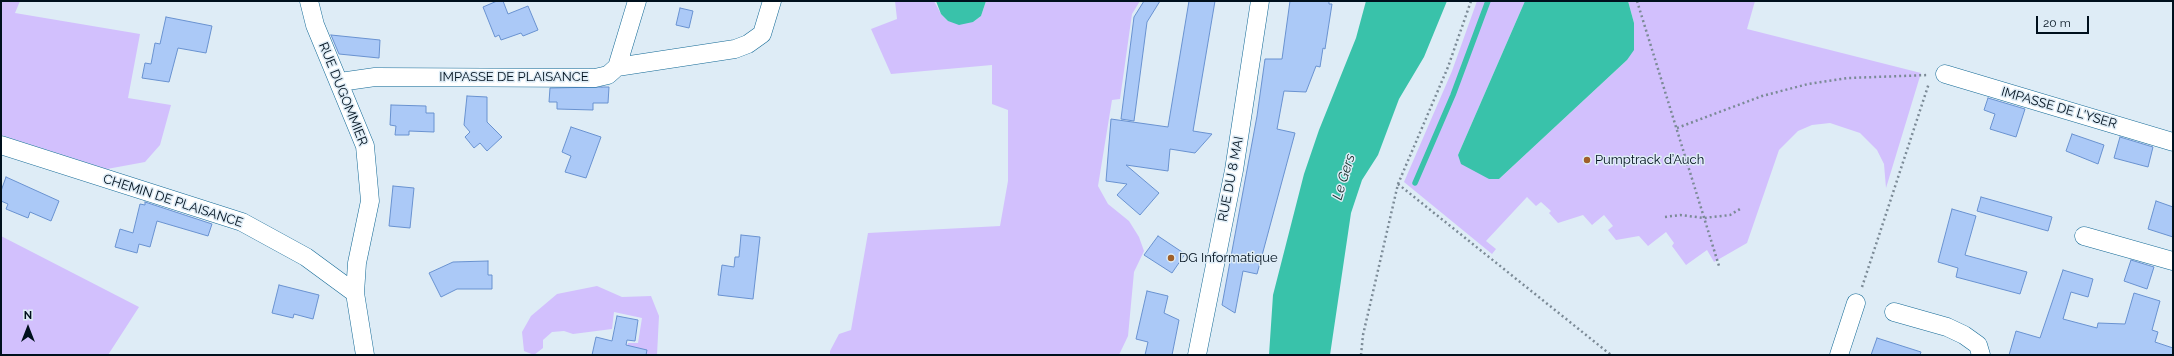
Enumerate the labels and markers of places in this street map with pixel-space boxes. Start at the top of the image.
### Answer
place label: Pumptrack d’Auch [1595,152,1704,168]
marker: Pumptrack d’Auch [1582,155,1592,165]
place label: DG Informatique [1179,250,1278,266]
marker: DG Informatique [1166,253,1176,263]

